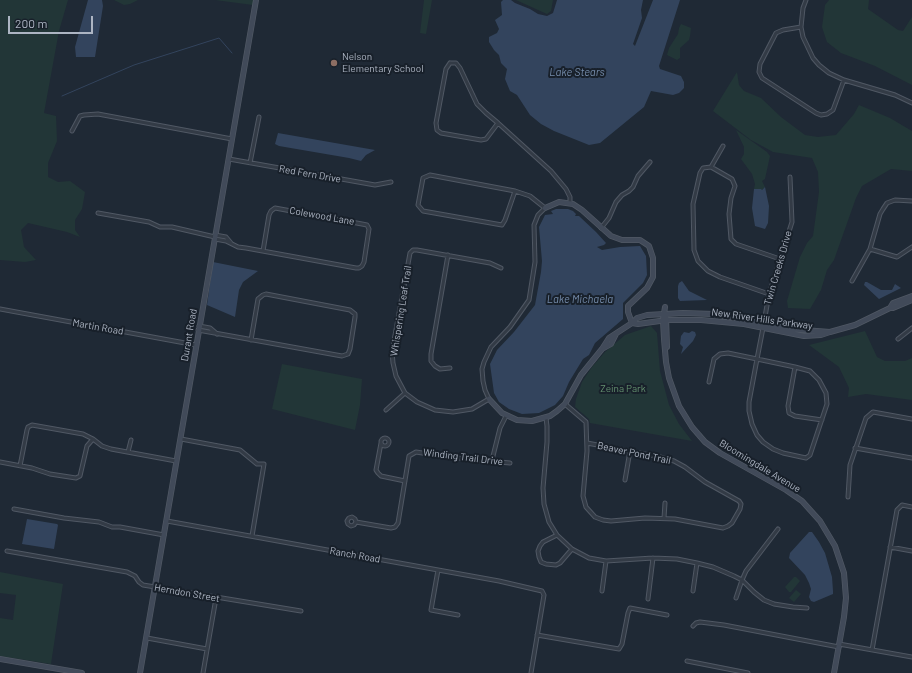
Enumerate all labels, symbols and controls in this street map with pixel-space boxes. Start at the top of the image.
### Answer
scale bar [10,8,95,34]
text: 200 m [15,16,47,30]
place label: Nelson Elementary School [342,51,423,74]
marker: Nelson Elementary School [329,58,339,68]
water label: Lake Stears [549,65,605,79]
street label: Red Fern Drive [278,163,342,185]
street label: Colewood Lane [289,204,355,228]
street label: Twin Creeks Drive [762,229,794,307]
street label: Whispering Leaf Trail [388,265,414,357]
water label: Lake Michaela [547,292,613,306]
street label: New River Hills Parkway [711,306,813,332]
street label: Durant Road [178,308,200,362]
street label: Martin Road [71,317,125,337]
park label: Zeina Park [600,383,646,395]
street label: Bloomingdale Avenue [717,437,803,495]
street label: Beaver Pond Trail [596,439,672,467]
street label: Winding Trail Drive [422,446,504,468]
street label: Ranch Road [329,545,381,565]
street label: Herndon Street [153,581,221,605]

